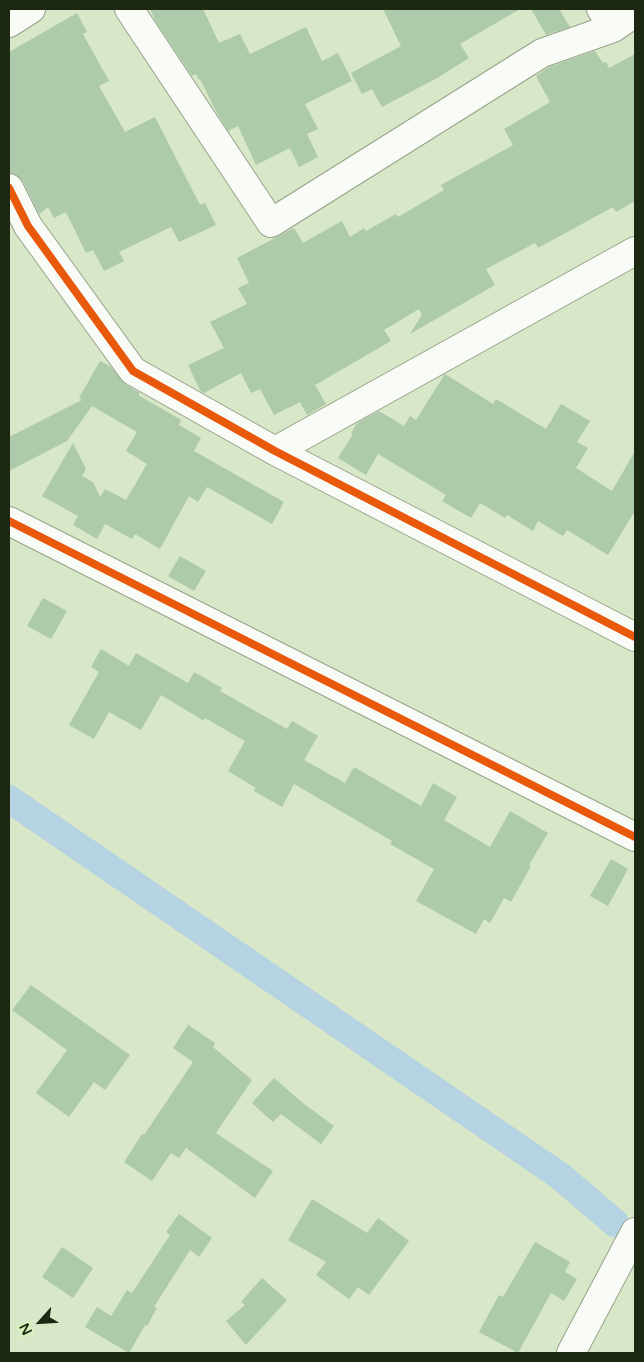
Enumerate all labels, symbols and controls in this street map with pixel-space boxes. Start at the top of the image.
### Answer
north arrow [15,1297,65,1347]
text: N [16,1320,36,1338]

